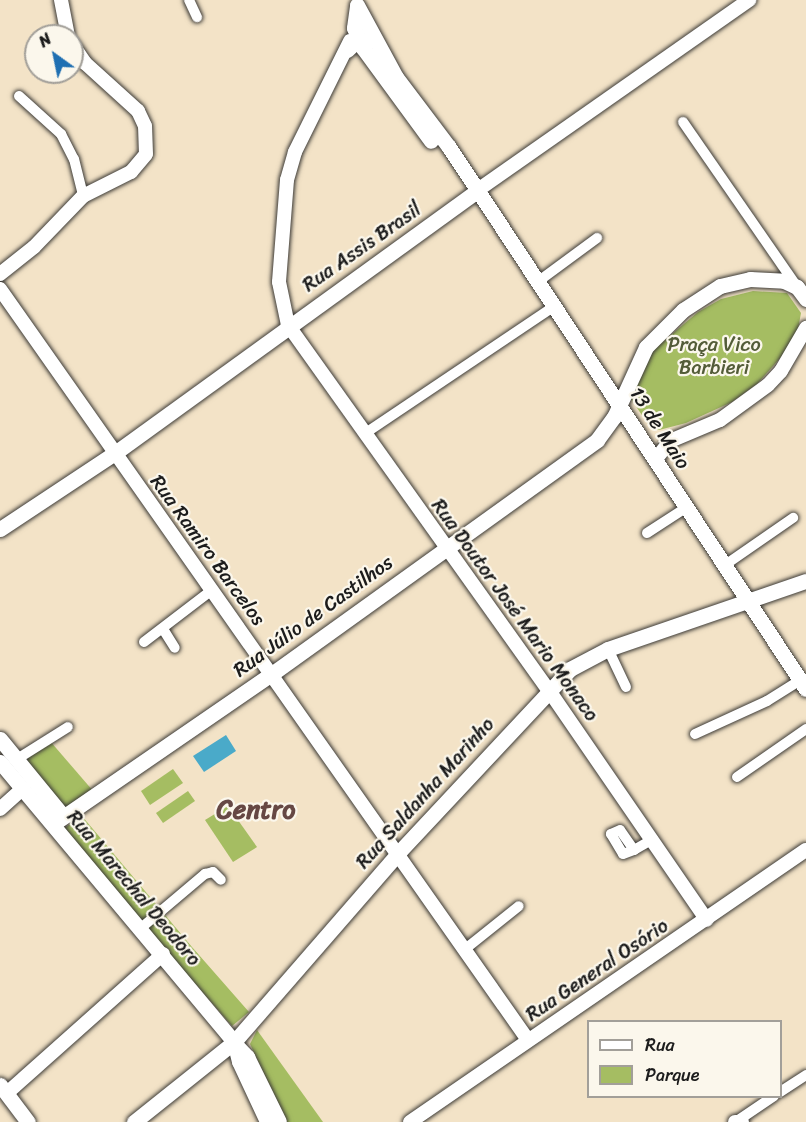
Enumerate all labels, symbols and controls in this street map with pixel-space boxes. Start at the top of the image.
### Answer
north arrow [24,24,84,84]
text: N [32,25,58,55]
street label: Rua Assis Brasil [298,197,426,297]
park label: Praça Vico Barbieri [667,333,761,380]
street label: 13 de Maio [625,383,695,473]
street label: Rua Ramiro Barcelos [145,470,271,630]
street label: Rua Doutor José Mario Monaco [426,494,604,726]
street label: Rua Júlio de Castilhos [228,550,398,682]
street label: Rua Saldanha Marinho [351,713,499,873]
district label: Centro [217,794,295,826]
street label: Rua Marechal Deodoro [62,805,206,971]
street label: Rua General Osório [521,913,673,1027]
legend [587,1020,782,1098]
text: Rua [645,1029,675,1061]
text: Parque [645,1059,699,1091]

